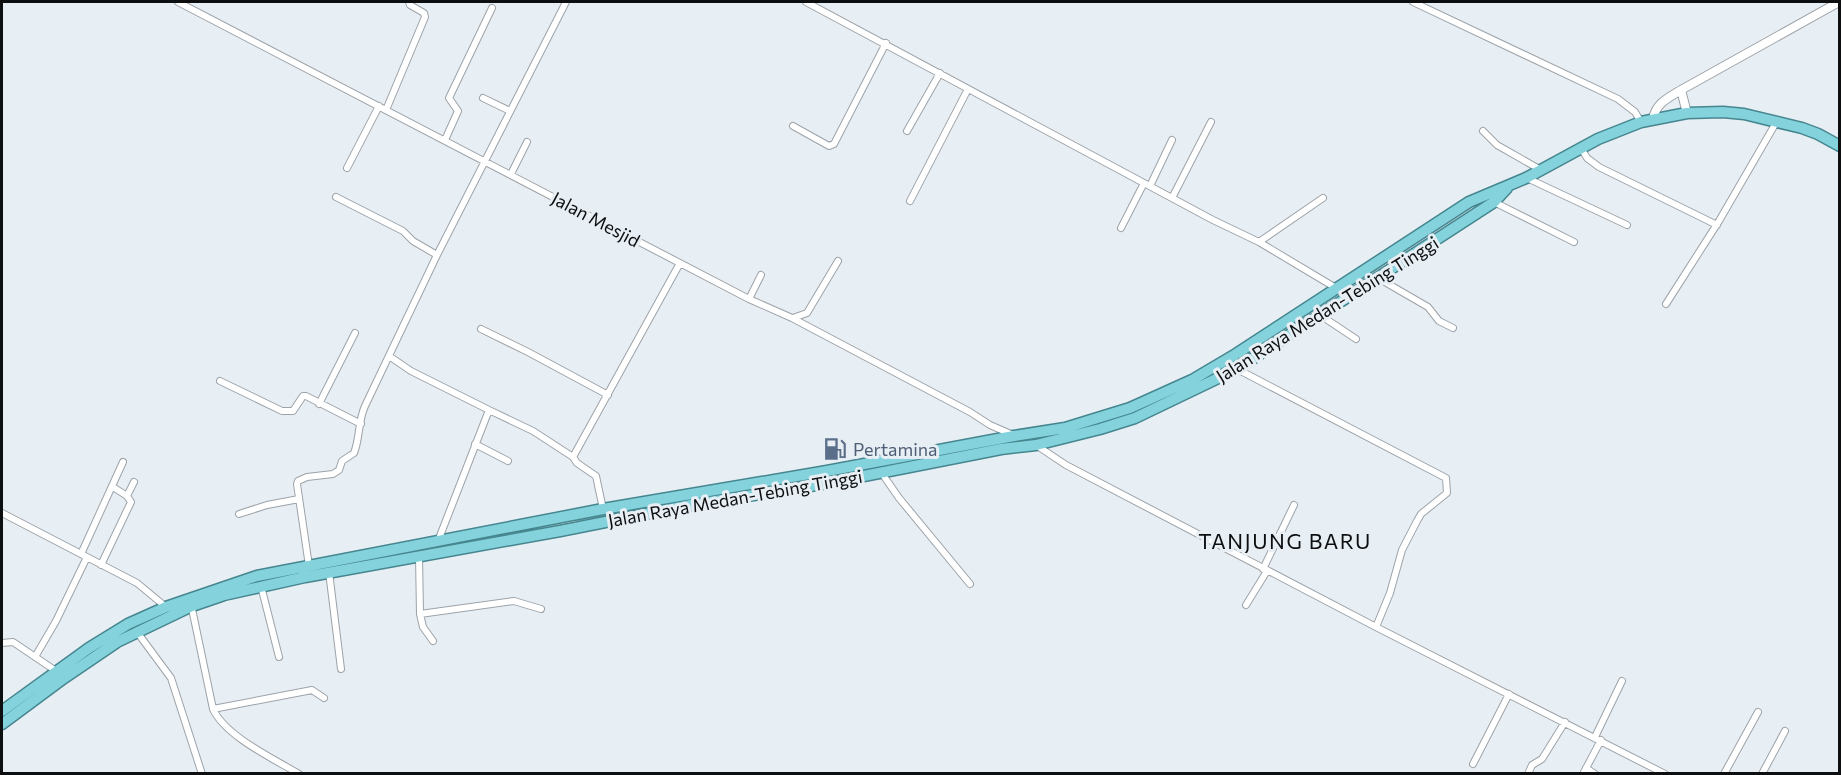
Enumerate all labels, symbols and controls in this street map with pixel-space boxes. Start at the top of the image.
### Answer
street label: Jalan Mesjid [548,187,644,251]
street label: Jalan Raya Medan-Tebing Tinggi [1212,231,1442,387]
fuel station icon: Pertamina [822,436,848,462]
place label: Pertamina [853,438,938,460]
street label: Jalan Raya Medan-Tebing Tinggi [606,465,864,531]
district label: TANJUNG BARU [1198,528,1372,553]

